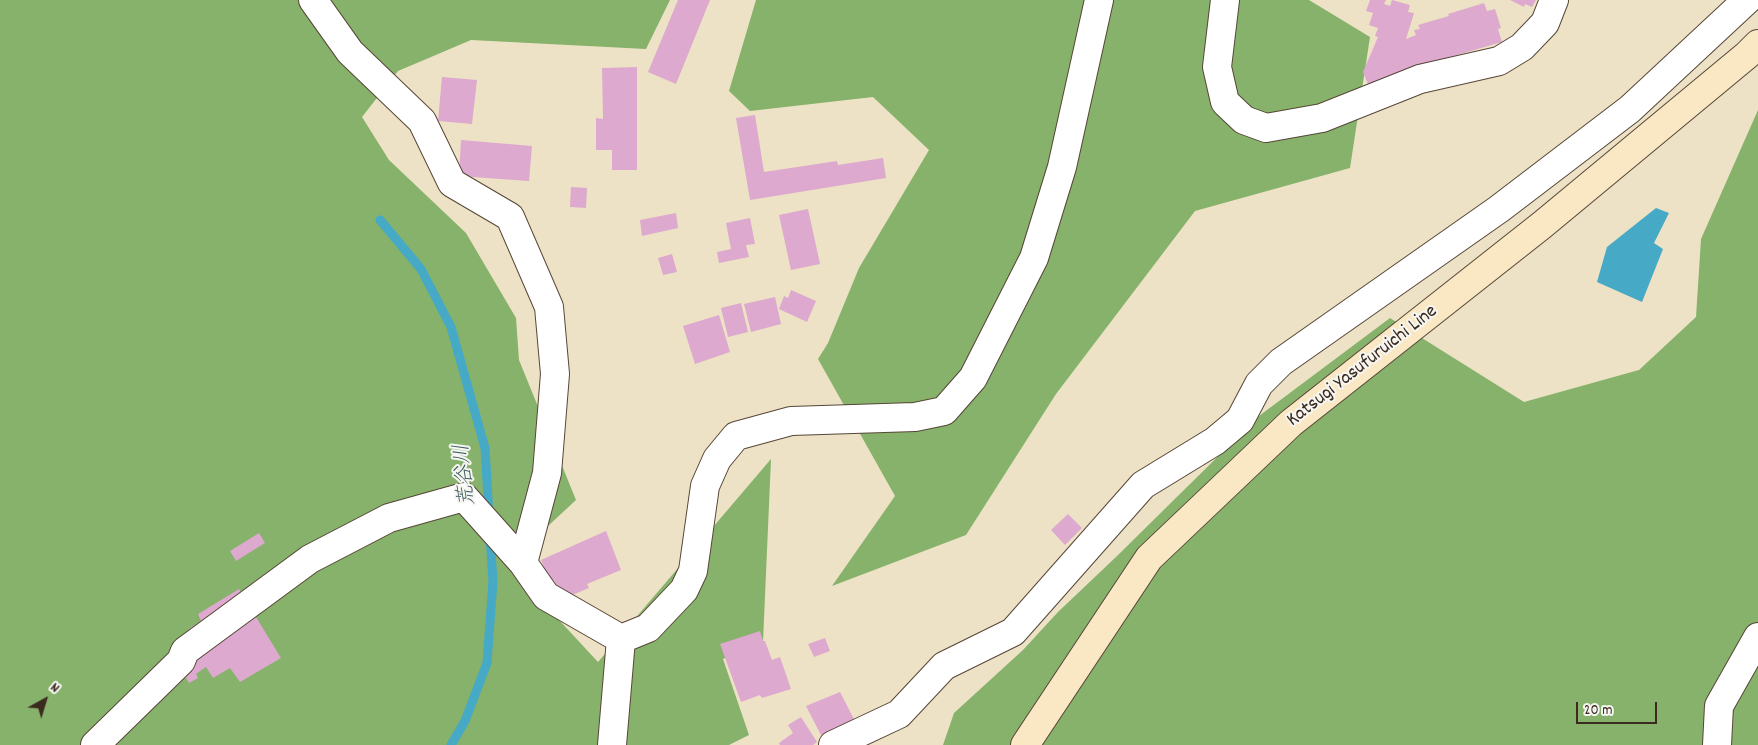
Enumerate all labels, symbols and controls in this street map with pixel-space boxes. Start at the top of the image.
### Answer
street label: Katsugi Yasufuruichi Line [1283,301,1443,433]
water label: 荒谷川 [451,442,483,508]
north arrow [20,675,70,725]
text: N [45,678,63,698]
scale bar [1578,692,1659,724]
text: 20 m [1584,700,1612,722]

